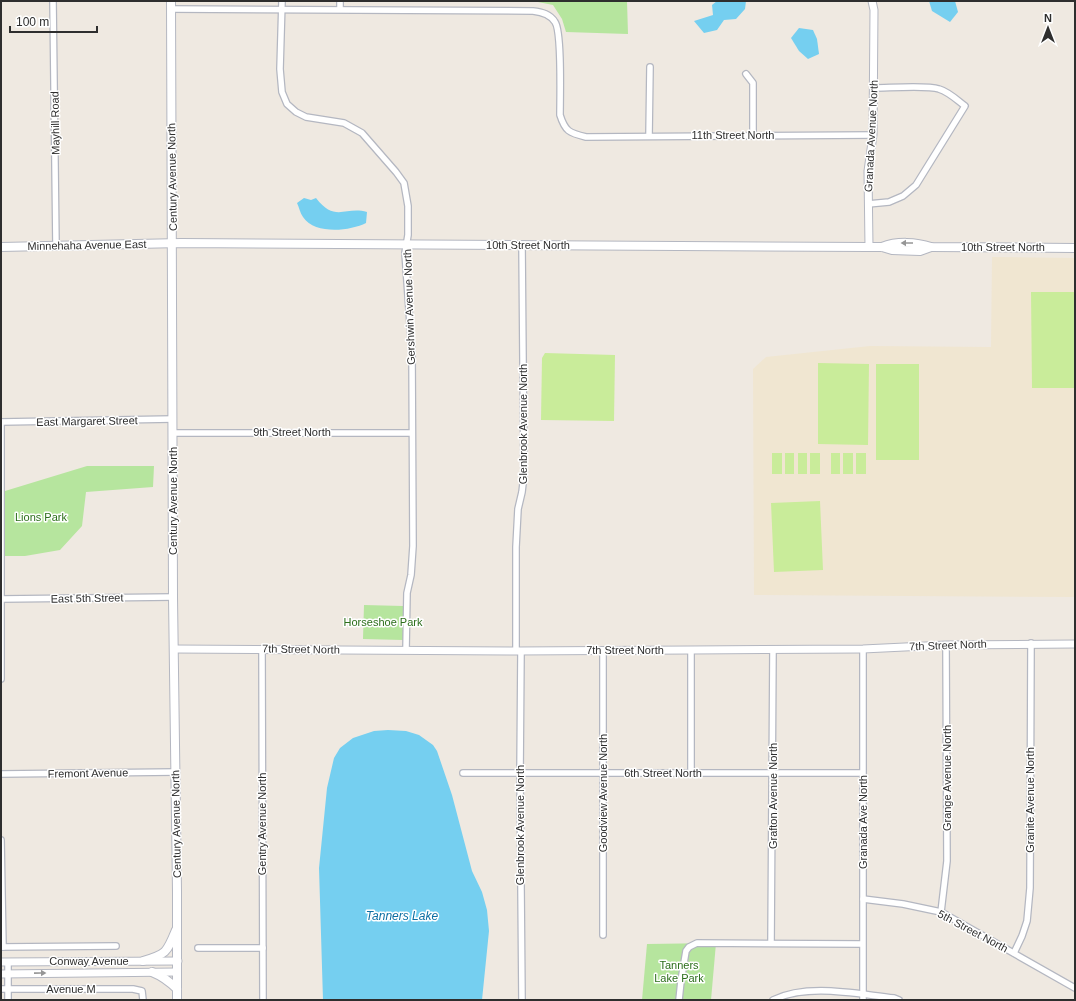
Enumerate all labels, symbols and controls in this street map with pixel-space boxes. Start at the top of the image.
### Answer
scale bar [10,8,97,34]
north arrow [1028,8,1068,48]
text: N [1044,12,1052,24]
text: 100 m [16,15,49,29]
street label: Granada Avenue North [862,80,880,192]
street label: Mayhill Road [48,91,62,155]
street label: Century Avenue North [165,123,179,231]
street label: 11th Street North [692,129,774,141]
street label: Minnehaha Avenue East [27,238,147,252]
street label: 10th Street North [486,239,570,251]
one-way arrow [900,240,913,246]
street label: 10th Street North [961,241,1045,253]
street label: Gershwin Avenue North [401,249,417,365]
street label: Glenbrook Avenue North [517,364,529,484]
street label: East Margaret Street [36,414,138,428]
street label: 9th Street North [253,426,331,438]
street label: Century Avenue North [167,447,179,555]
park label: Lions Park [15,511,67,523]
street label: East 5th Street [51,591,123,605]
park label: Horseshoe Park [344,616,423,628]
street label: 7th Street North [909,638,987,652]
street label: 7th Street North [262,642,340,656]
street label: 7th Street North [586,644,664,656]
street label: Grange Avenue North [941,725,953,831]
street label: Goodview Avenue North [597,734,609,852]
street label: Grafton Avenue North [767,743,779,849]
street label: Granite Avenue North [1024,747,1036,853]
street label: Glenbrook Avenue North [514,765,526,885]
street label: Fremont Avenue [48,766,128,780]
street label: 6th Street North [624,767,702,779]
street label: Century Avenue North [169,770,183,878]
street label: Gentry Avenue North [256,773,268,875]
street label: Granada Ave North [857,775,869,869]
street label: 5th Street North [936,907,1010,955]
water label: Tanners Lake [366,909,438,923]
street label: Conway Avenue [49,955,129,967]
park label: Tanners Lake Park [654,959,704,984]
one-way arrow [34,970,47,976]
street label: Avenue M [46,983,96,995]

